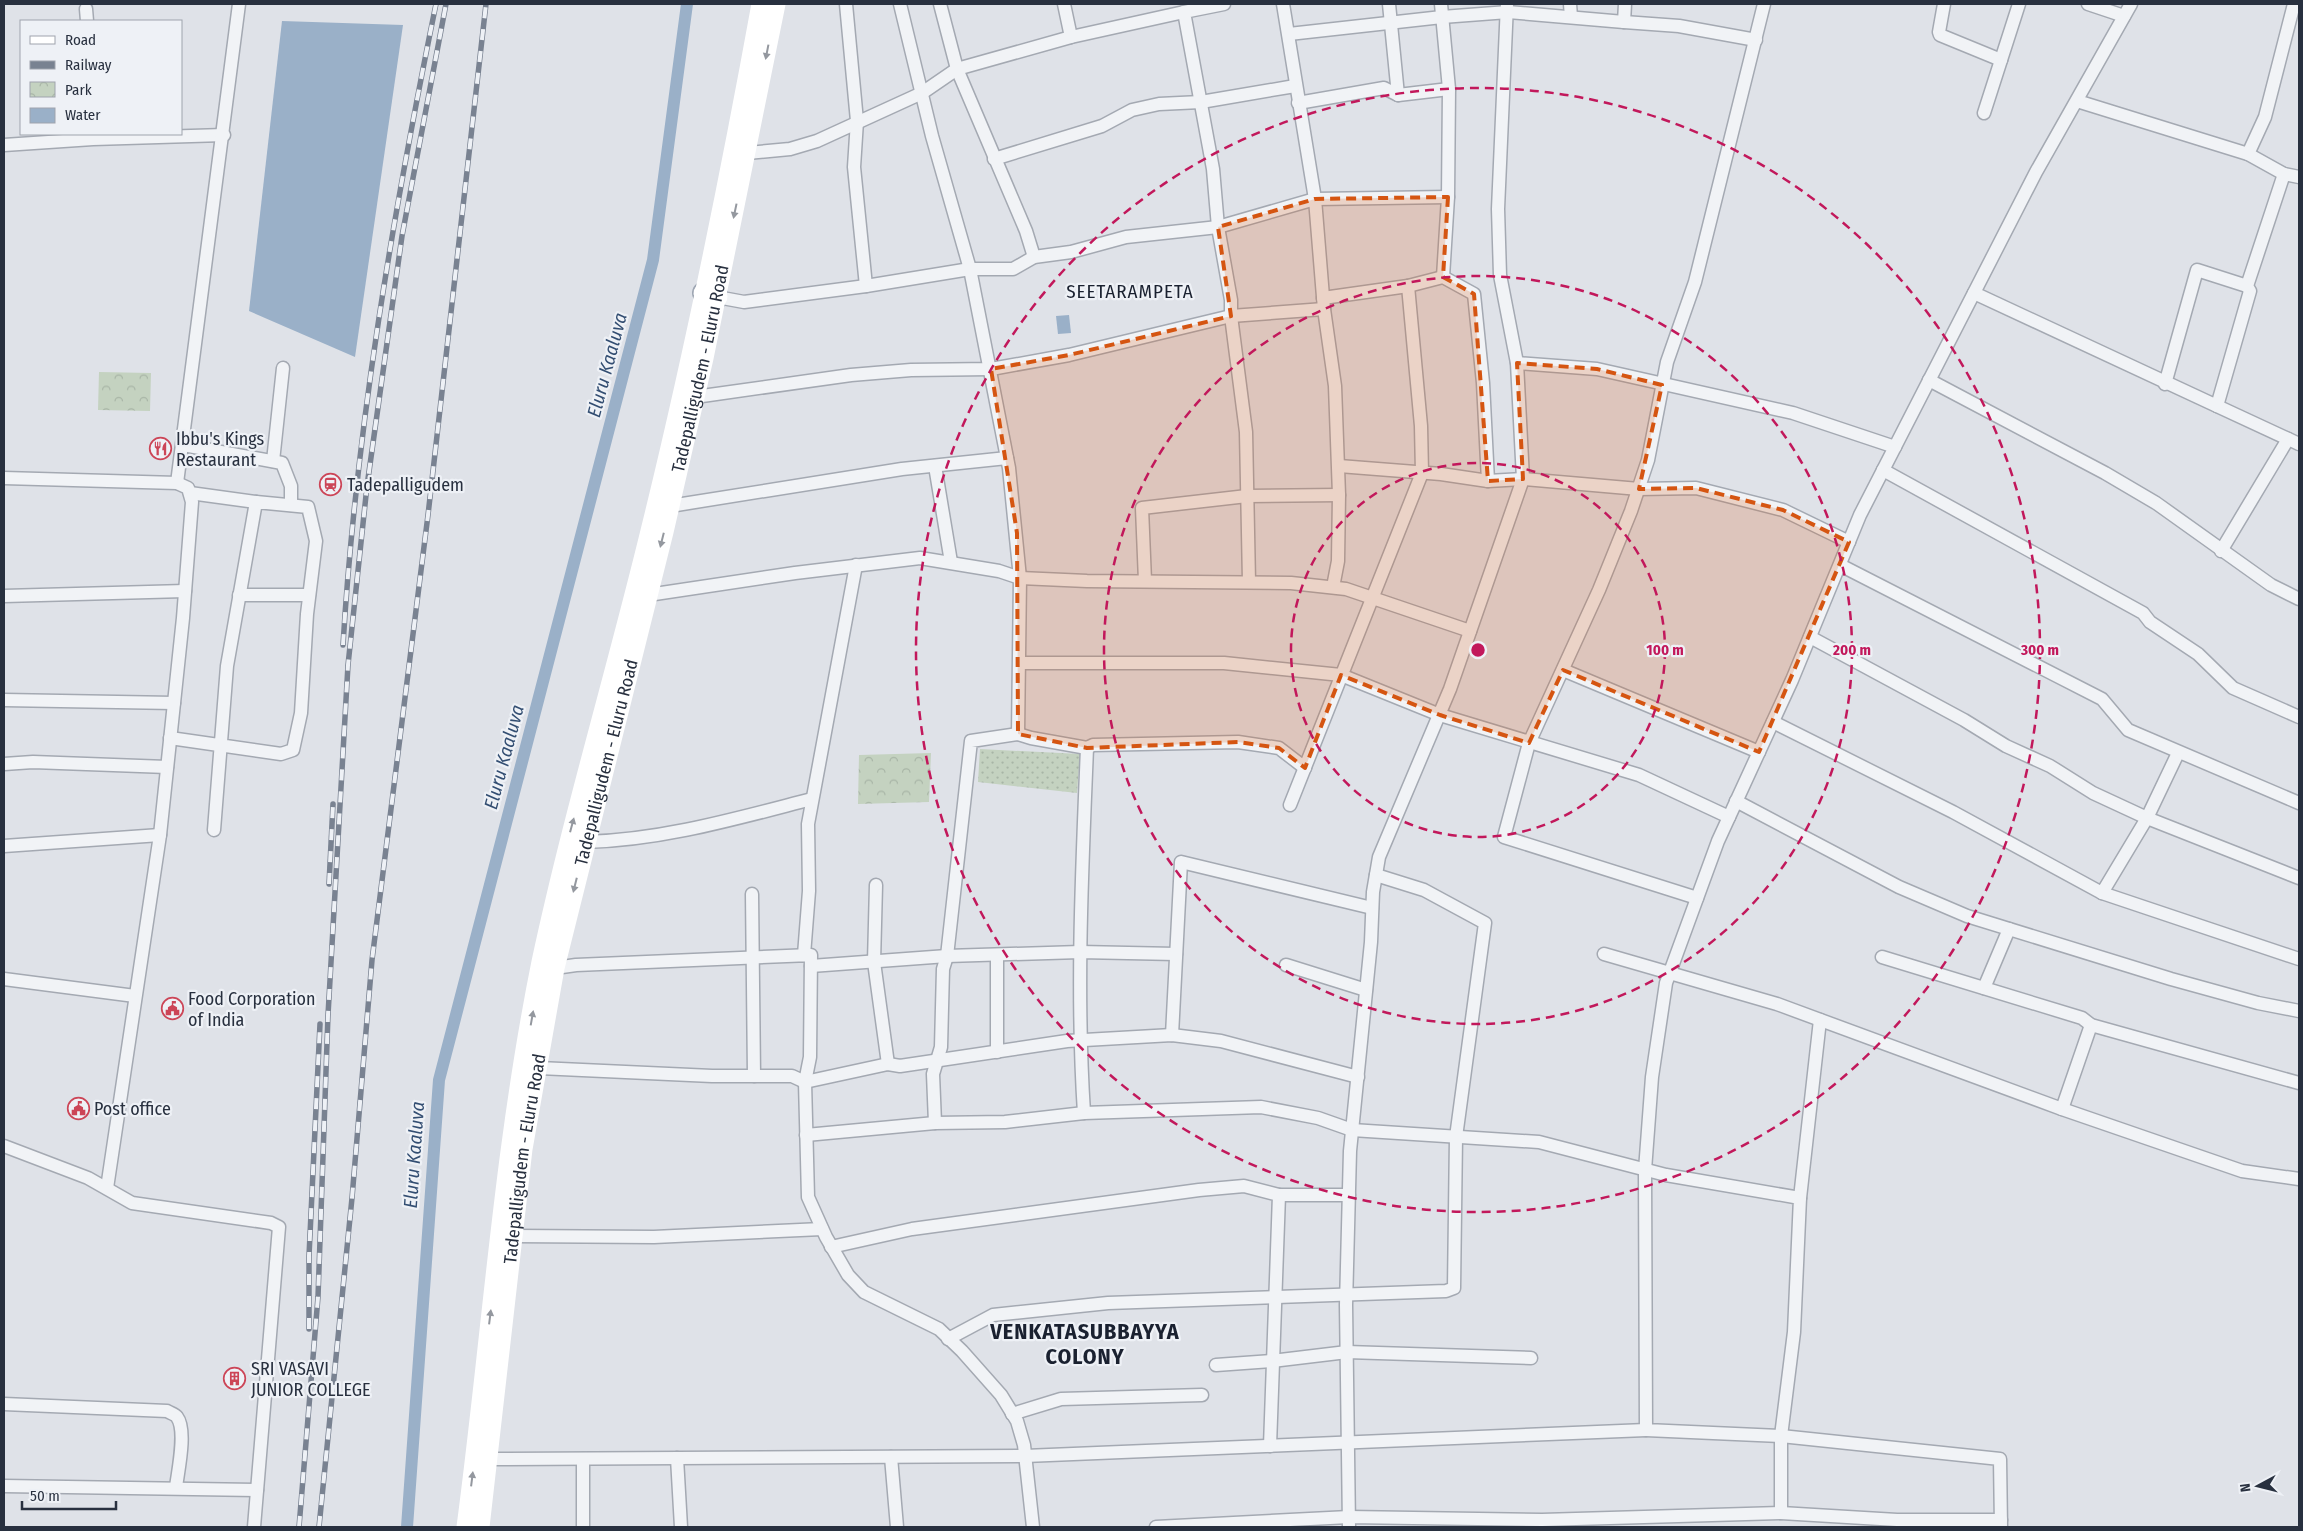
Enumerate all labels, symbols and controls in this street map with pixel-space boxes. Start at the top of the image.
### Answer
legend [20,20,182,135]
text: Road [65,31,96,49]
one-way arrow [763,44,771,59]
text: Railway [65,56,112,74]
text: Park [65,81,92,99]
text: Water [65,106,101,124]
one-way arrow [731,203,739,219]
street label: Tadepalligudem - Eluru Road [667,263,734,475]
district label: SEETARAMPETA [1066,280,1194,303]
water label: Eluru Kaaluva [582,310,632,420]
place label: Ibbu's Kings Restaurant [176,428,265,471]
restaurant icon: Ibbu's Kings Restaurant [148,437,172,461]
station icon: Tadepalligudem [319,473,343,497]
place label: Tadepalligudem [347,474,464,496]
one-way arrow [658,533,666,548]
centre of rings [1469,641,1487,659]
text: 100 m [1646,641,1684,659]
text: 200 m [1832,641,1871,659]
text: 300 m [2020,641,2059,659]
street label: Tadepalligudem - Eluru Road [570,657,643,868]
water label: Eluru Kaaluva [479,702,529,812]
one-way arrow [569,817,577,832]
one-way arrow [571,877,579,892]
place label: Food Corporation of India [188,988,316,1031]
public building icon: Food Corporation of India [160,997,184,1021]
one-way arrow [528,1009,536,1025]
street label: Tadepalligudem - Eluru Road [499,1052,551,1265]
public building icon: Post office [66,1097,90,1121]
place label: Post office [94,1098,171,1120]
water label: Eluru Kaaluva [399,1101,429,1209]
one-way arrow [486,1309,494,1325]
district label: VENKATASUBBAYYA COLONY [989,1318,1180,1370]
place label: SRI VASAVI JUNIOR COLLEGE [251,1358,371,1401]
building icon: SRI VASAVI JUNIOR COLLEGE [223,1367,247,1391]
north arrow [2233,1461,2283,1511]
one-way arrow [469,1471,477,1487]
scale bar [22,1478,116,1510]
text: N [2237,1482,2255,1493]
text: 50 m [30,1487,60,1505]

